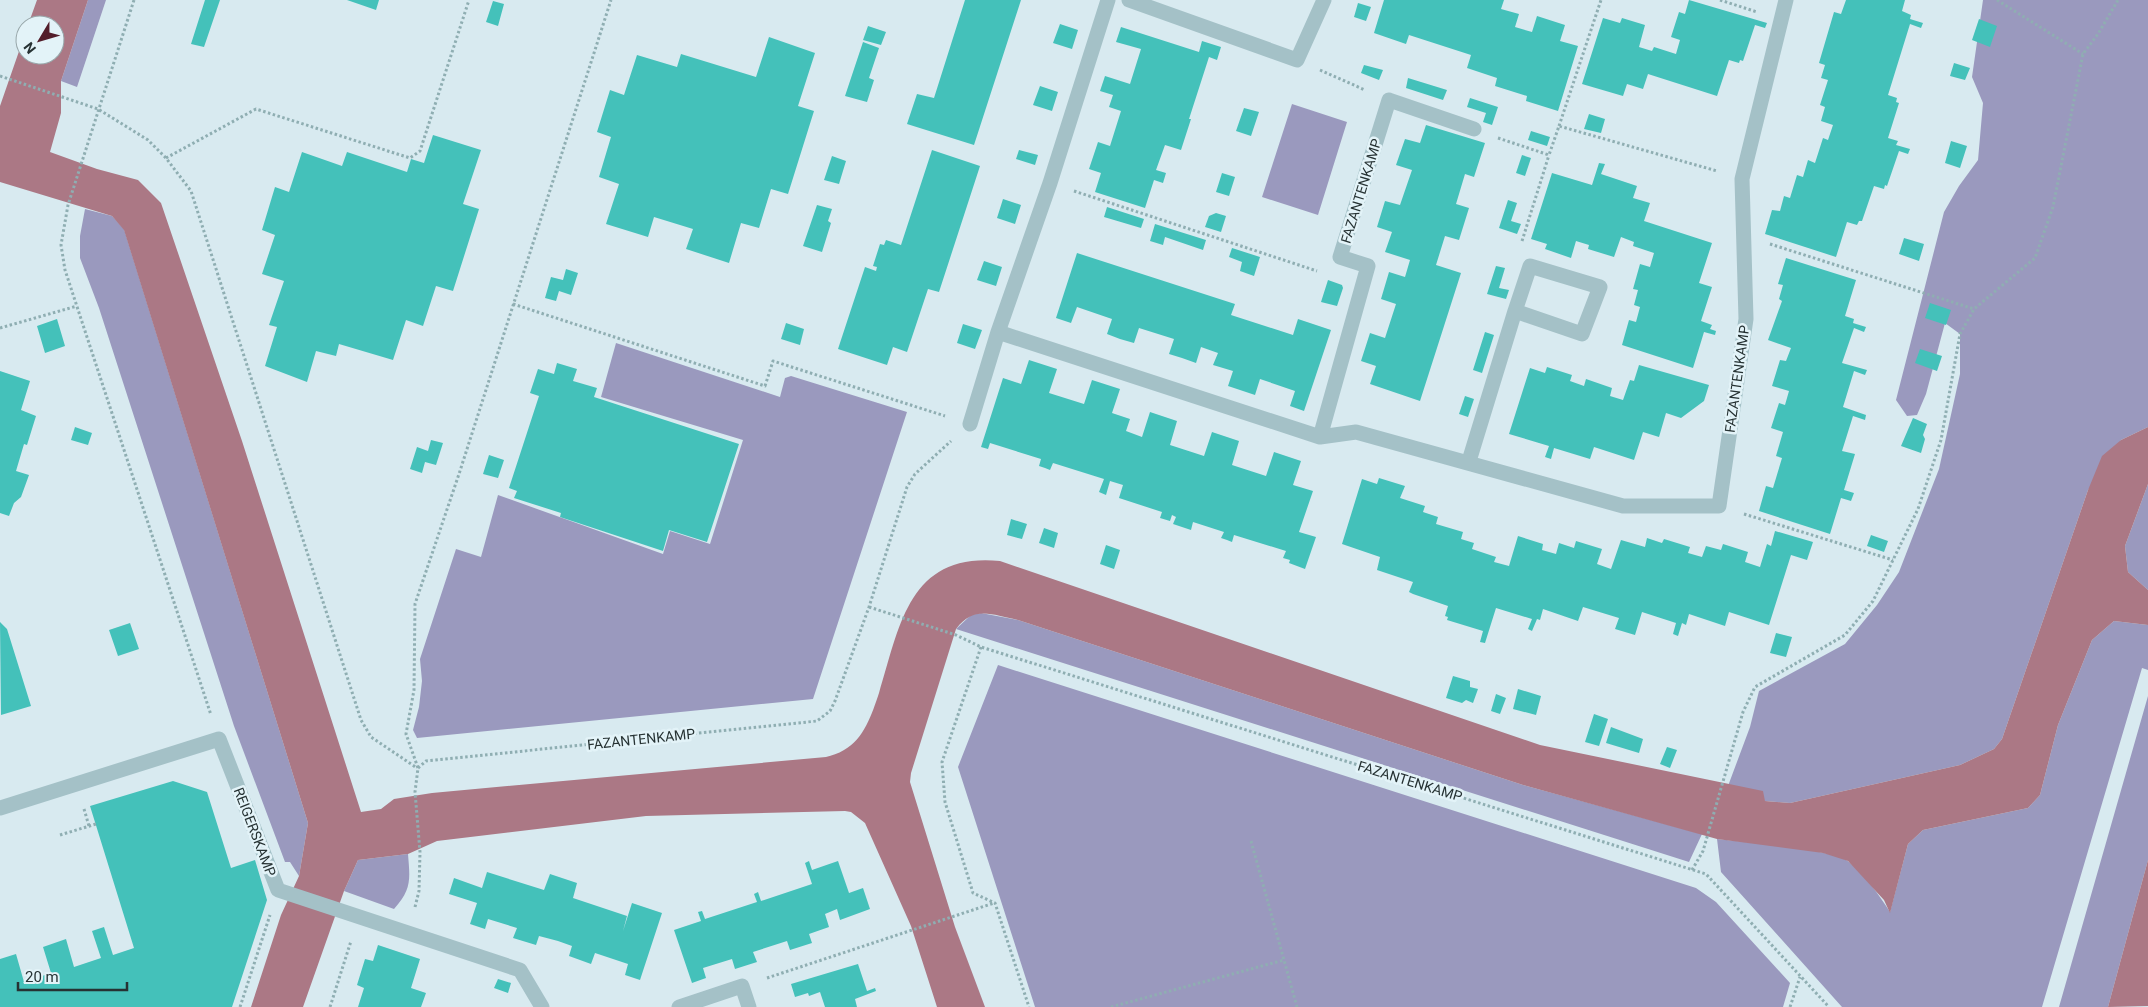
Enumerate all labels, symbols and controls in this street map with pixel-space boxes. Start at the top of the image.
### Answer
north arrow [15,15,65,65]
text: N [20,39,39,57]
street label: FAZANTENKAMP [1338,137,1385,245]
street label: FAZANTENKAMP [1722,324,1752,434]
street label: FAZANTENKAMP [586,725,696,753]
street label: FAZANTENKAMP [1356,758,1464,805]
street label: REIGERSKAMP [231,785,279,879]
scale bar [18,960,126,992]
text: 20 m [25,968,59,986]

